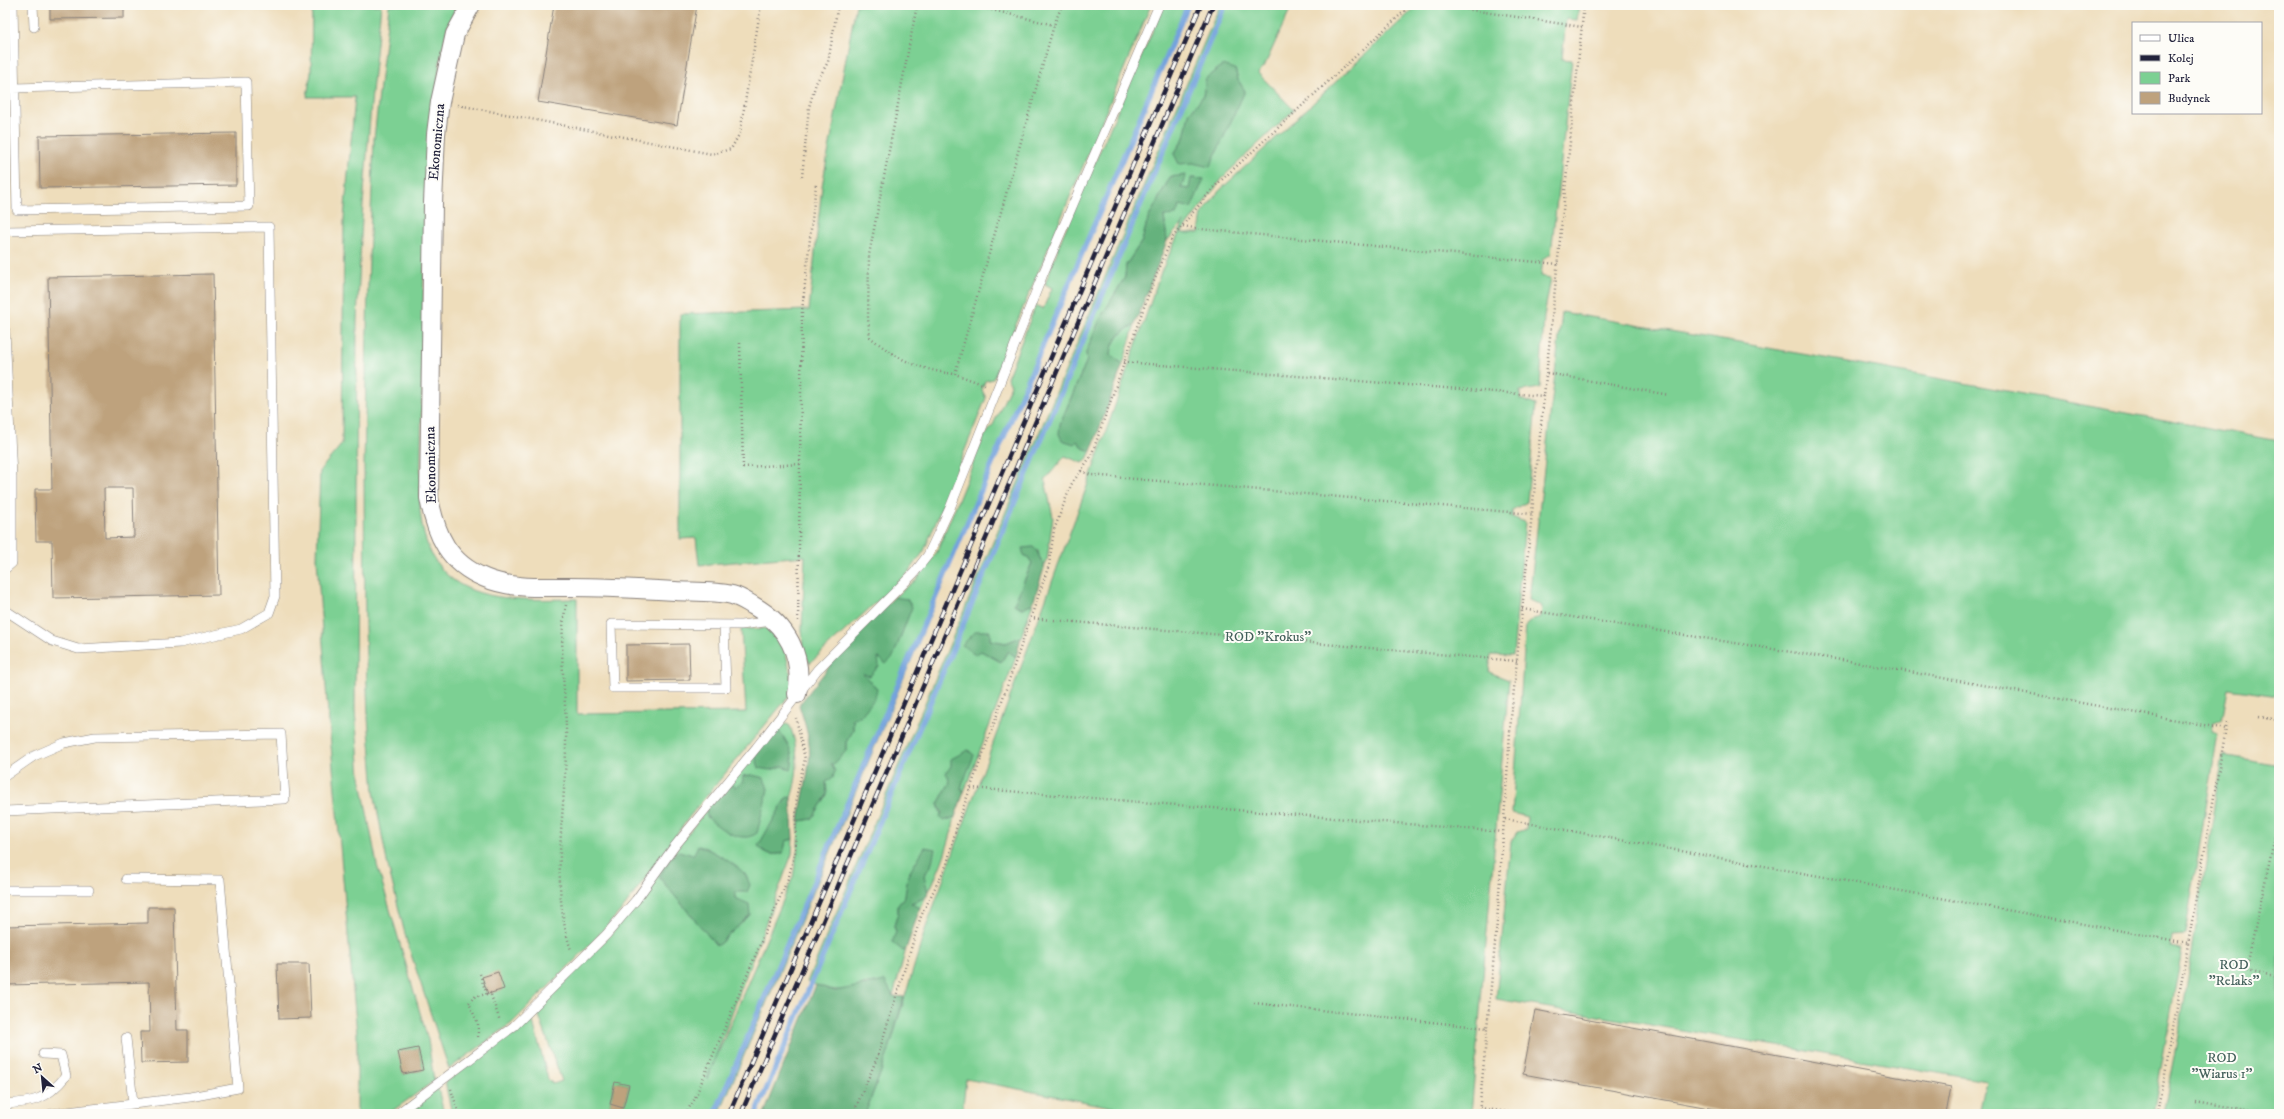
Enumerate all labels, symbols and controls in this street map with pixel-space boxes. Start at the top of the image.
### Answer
legend [2132,22,2262,114]
text: Ulica [2168,31,2195,46]
text: Kolej [2168,51,2194,66]
text: Park [2168,71,2190,86]
text: Budynek [2168,91,2210,106]
street label: Ekonomiczna [425,103,449,181]
street label: Ekonomiczna [421,426,441,504]
park label: ROD "Krokus" [1225,628,1311,646]
park label: ROD "Relaks" [2209,956,2259,990]
park label: ROD "Wiarus 1" [2191,1049,2253,1083]
north arrow [22,1057,62,1097]
text: N [31,1061,45,1077]

